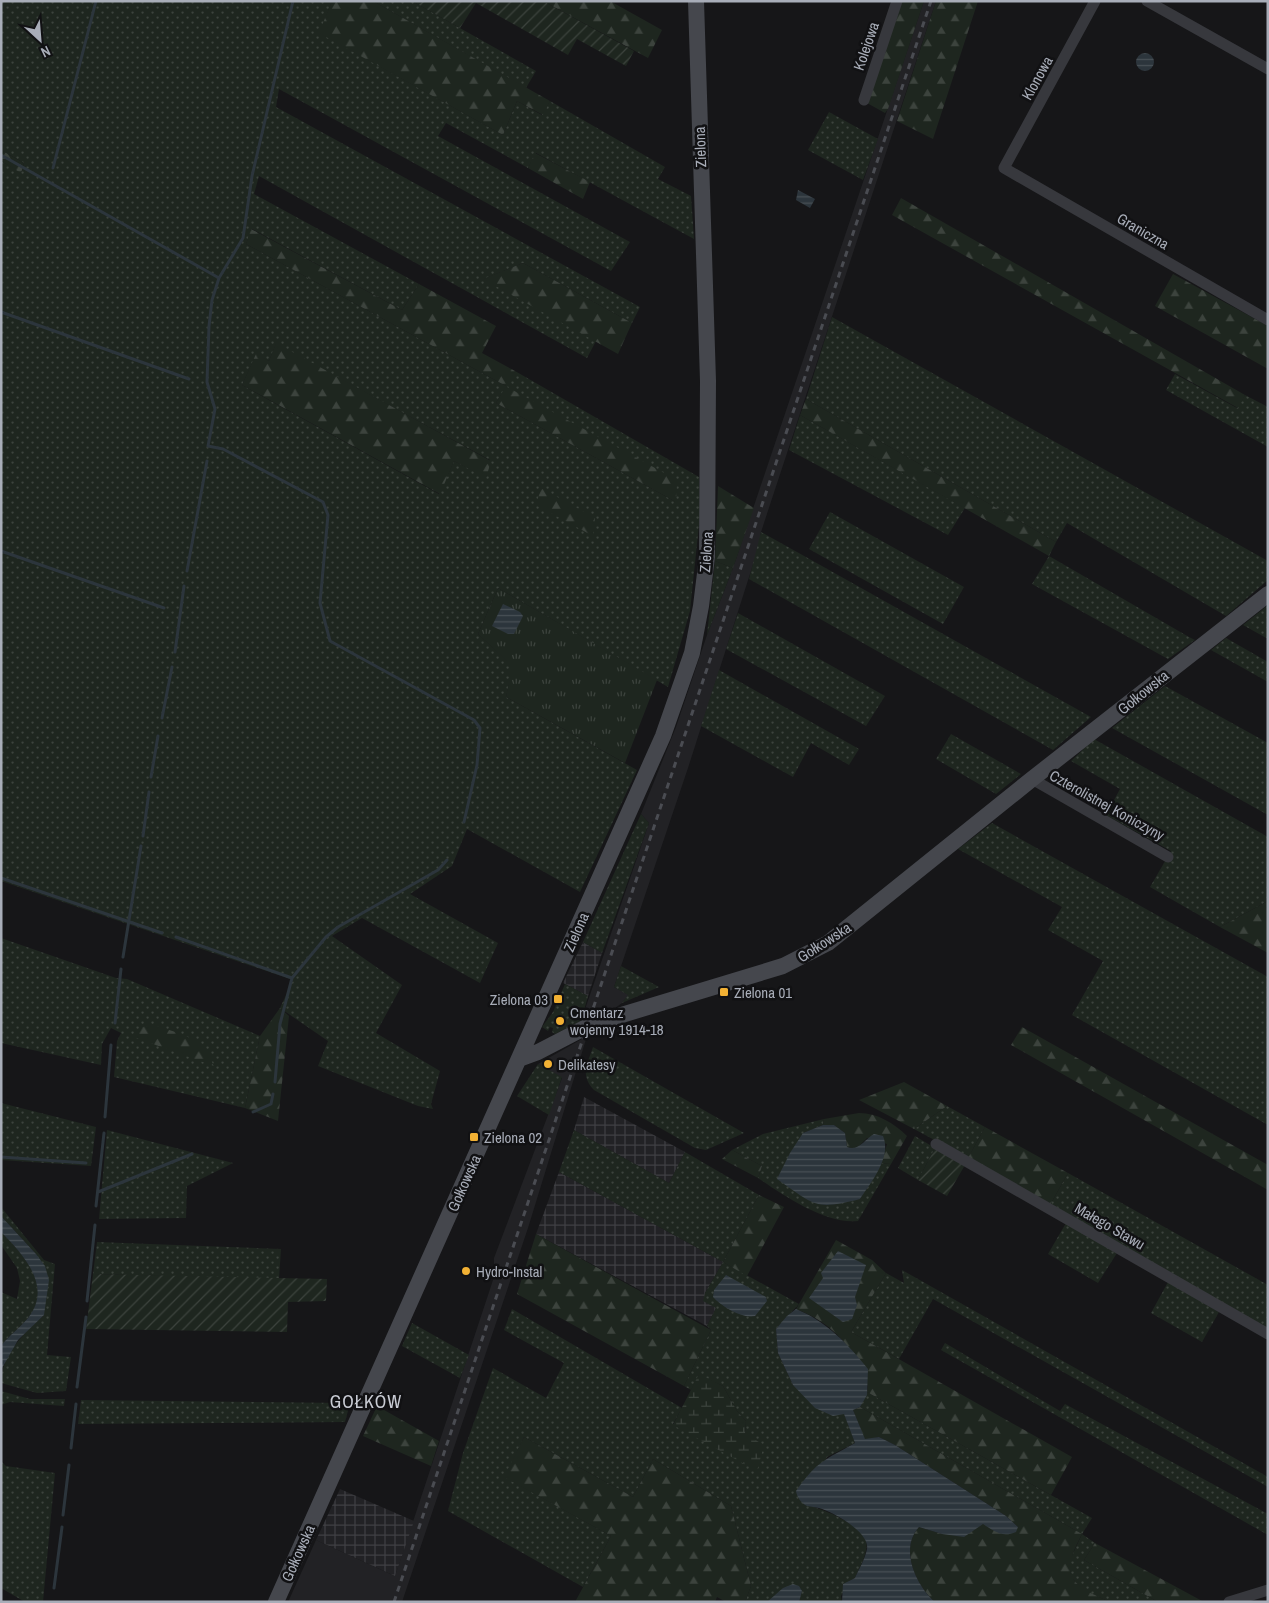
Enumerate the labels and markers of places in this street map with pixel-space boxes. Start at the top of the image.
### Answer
place label: Zielona 01 [734,982,792,1003]
marker: Zielona 01 [718,986,730,998]
place label: Zielona 03 [490,989,548,1010]
marker: Zielona 03 [552,993,564,1005]
place label: Cmentarz wojenny 1914-18 [570,1002,664,1040]
marker: Cmentarz wojenny 1914-18 [554,1015,566,1027]
place label: Delikatesy [558,1054,616,1075]
marker: Delikatesy [542,1058,554,1070]
place label: Zielona 02 [484,1127,542,1148]
marker: Zielona 02 [468,1131,480,1143]
place label: Hydro-Instal [476,1261,542,1282]
marker: Hydro-Instal [460,1265,472,1277]

